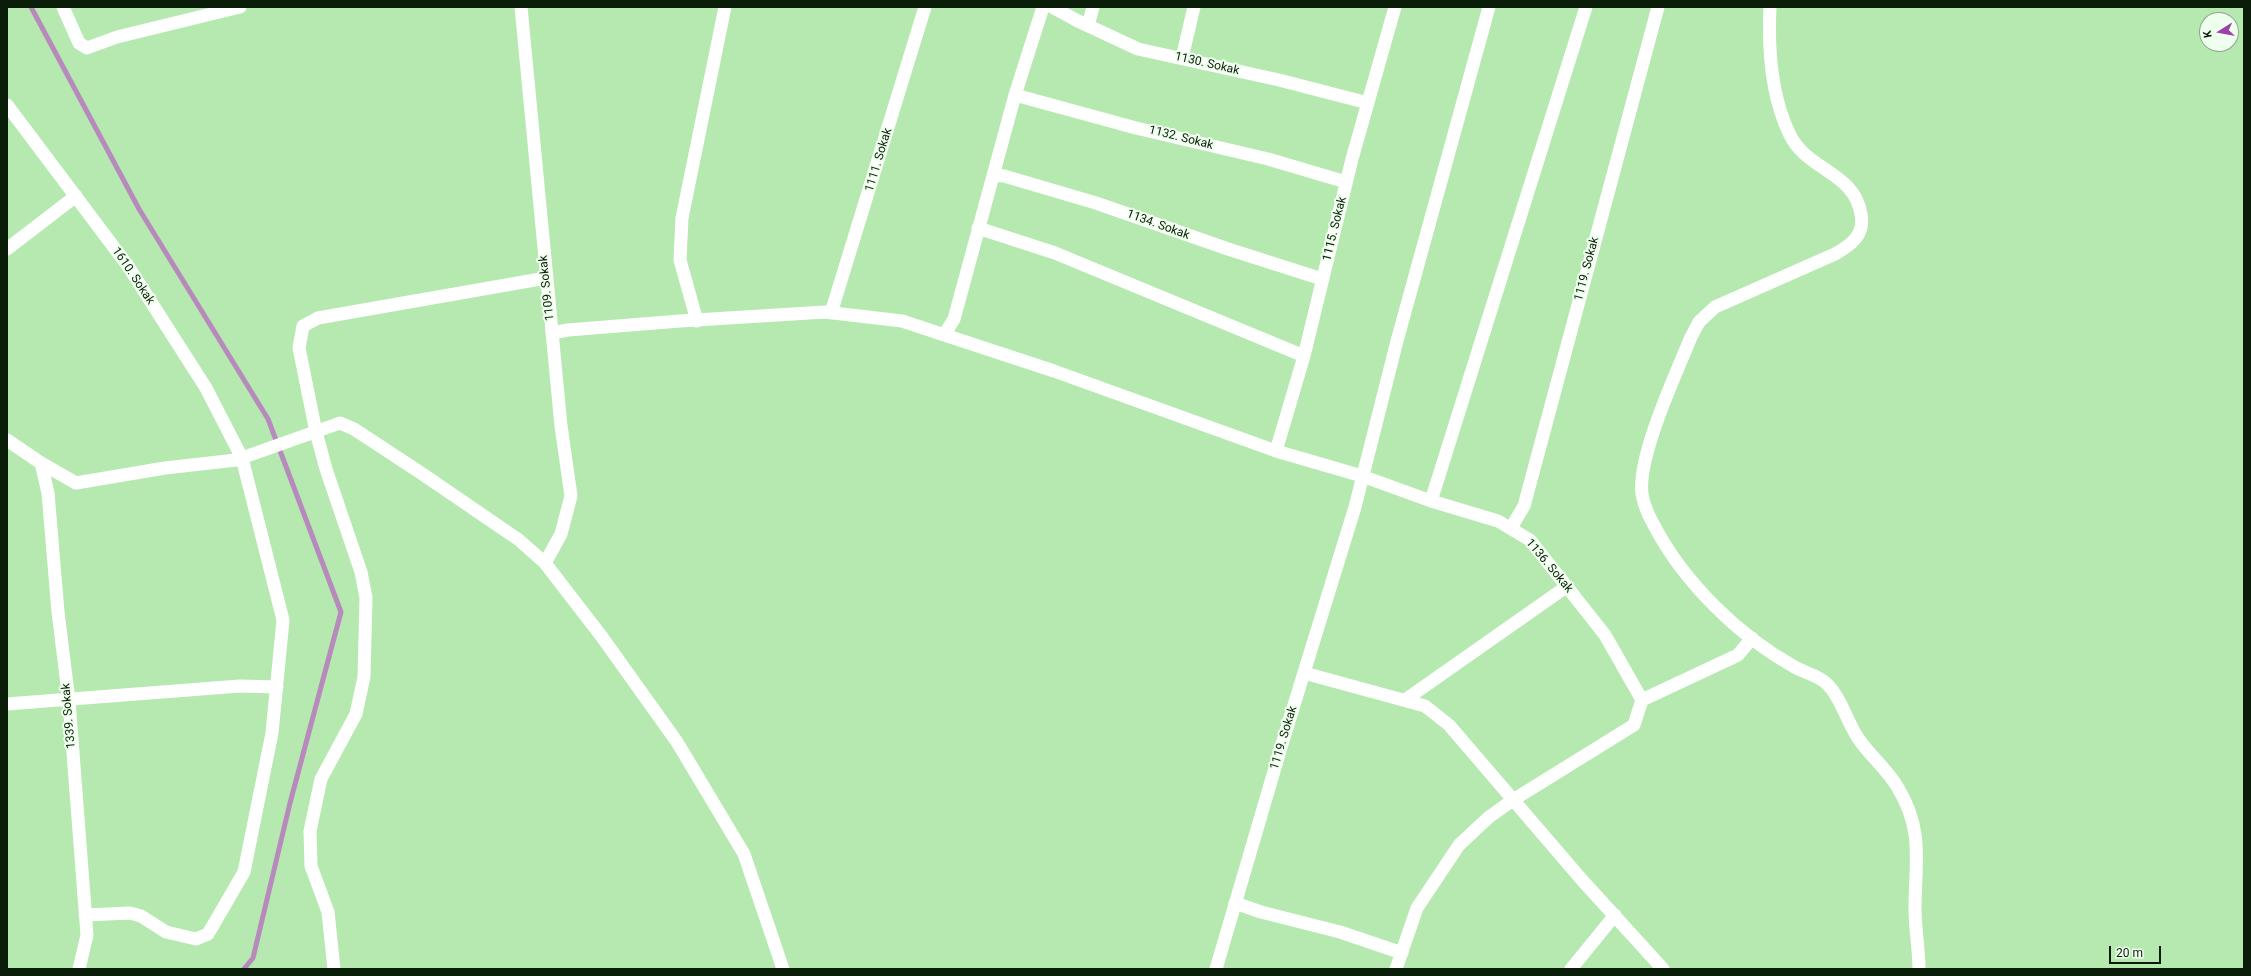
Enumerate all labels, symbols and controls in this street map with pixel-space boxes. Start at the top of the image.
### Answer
north arrow [2199,12,2239,52]
text: K [2201,30,2215,39]
street label: 1130. Sokak [1173,50,1241,78]
street label: 1132. Sokak [1147,123,1215,153]
street label: 1111. Sokak [862,126,896,194]
street label: 1115. Sokak [1320,195,1350,263]
street label: 1134. Sokak [1125,207,1191,243]
street label: 1119. Sokak [1572,235,1602,303]
street label: 1610. Sokak [109,245,157,307]
street label: 1109. Sokak [536,255,558,321]
street label: 1136. Sokak [1522,536,1576,596]
street label: 1339. Sokak [59,683,79,749]
street label: 1119. Sokak [1267,704,1301,772]
scale bar [2111,938,2163,964]
text: 20 m [2116,946,2143,960]

